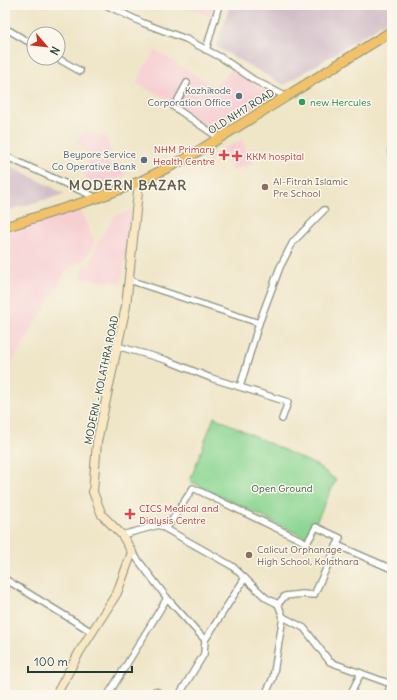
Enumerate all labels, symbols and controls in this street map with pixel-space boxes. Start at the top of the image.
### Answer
north arrow [26,26,66,66]
text: N [47,44,63,57]
place label: Kozhikode Corporation Office [148,84,231,109]
street label: OLD NH17 ROAD [206,86,277,137]
marker: Kozhikode Corporation Office [234,91,244,101]
place label: new Hercules [310,96,371,109]
marker: new Hercules [297,97,307,107]
place label: NHM Primary Health Centre [153,143,215,168]
place label: Beypore Service Co Operative Bank [52,148,136,173]
marker: NHM Primary Health Centre [218,149,230,161]
marker: KKM hospital [231,150,243,162]
place label: KKM hospital [246,150,304,163]
marker: Beypore Service Co Operative Bank [139,155,149,165]
place label: Al-Fitrah Islamic Pre School [273,175,348,200]
district label: MODERN BAZAR [69,176,187,194]
marker: Al-Fitrah Islamic Pre School [260,182,270,192]
street label: MODERN - KOLATHRA ROAD [81,315,122,446]
park label: Open Ground [251,482,313,495]
place label: CICS Medical and Dialysis Centre [139,502,219,527]
marker: CICS Medical and Dialysis Centre [124,508,136,520]
place label: Calicut Orphanage High School, Kolathara [257,543,359,568]
marker: Calicut Orphanage High School, Kolathara [244,550,254,560]
scale bar [28,648,132,674]
text: 100 m [34,654,68,669]

